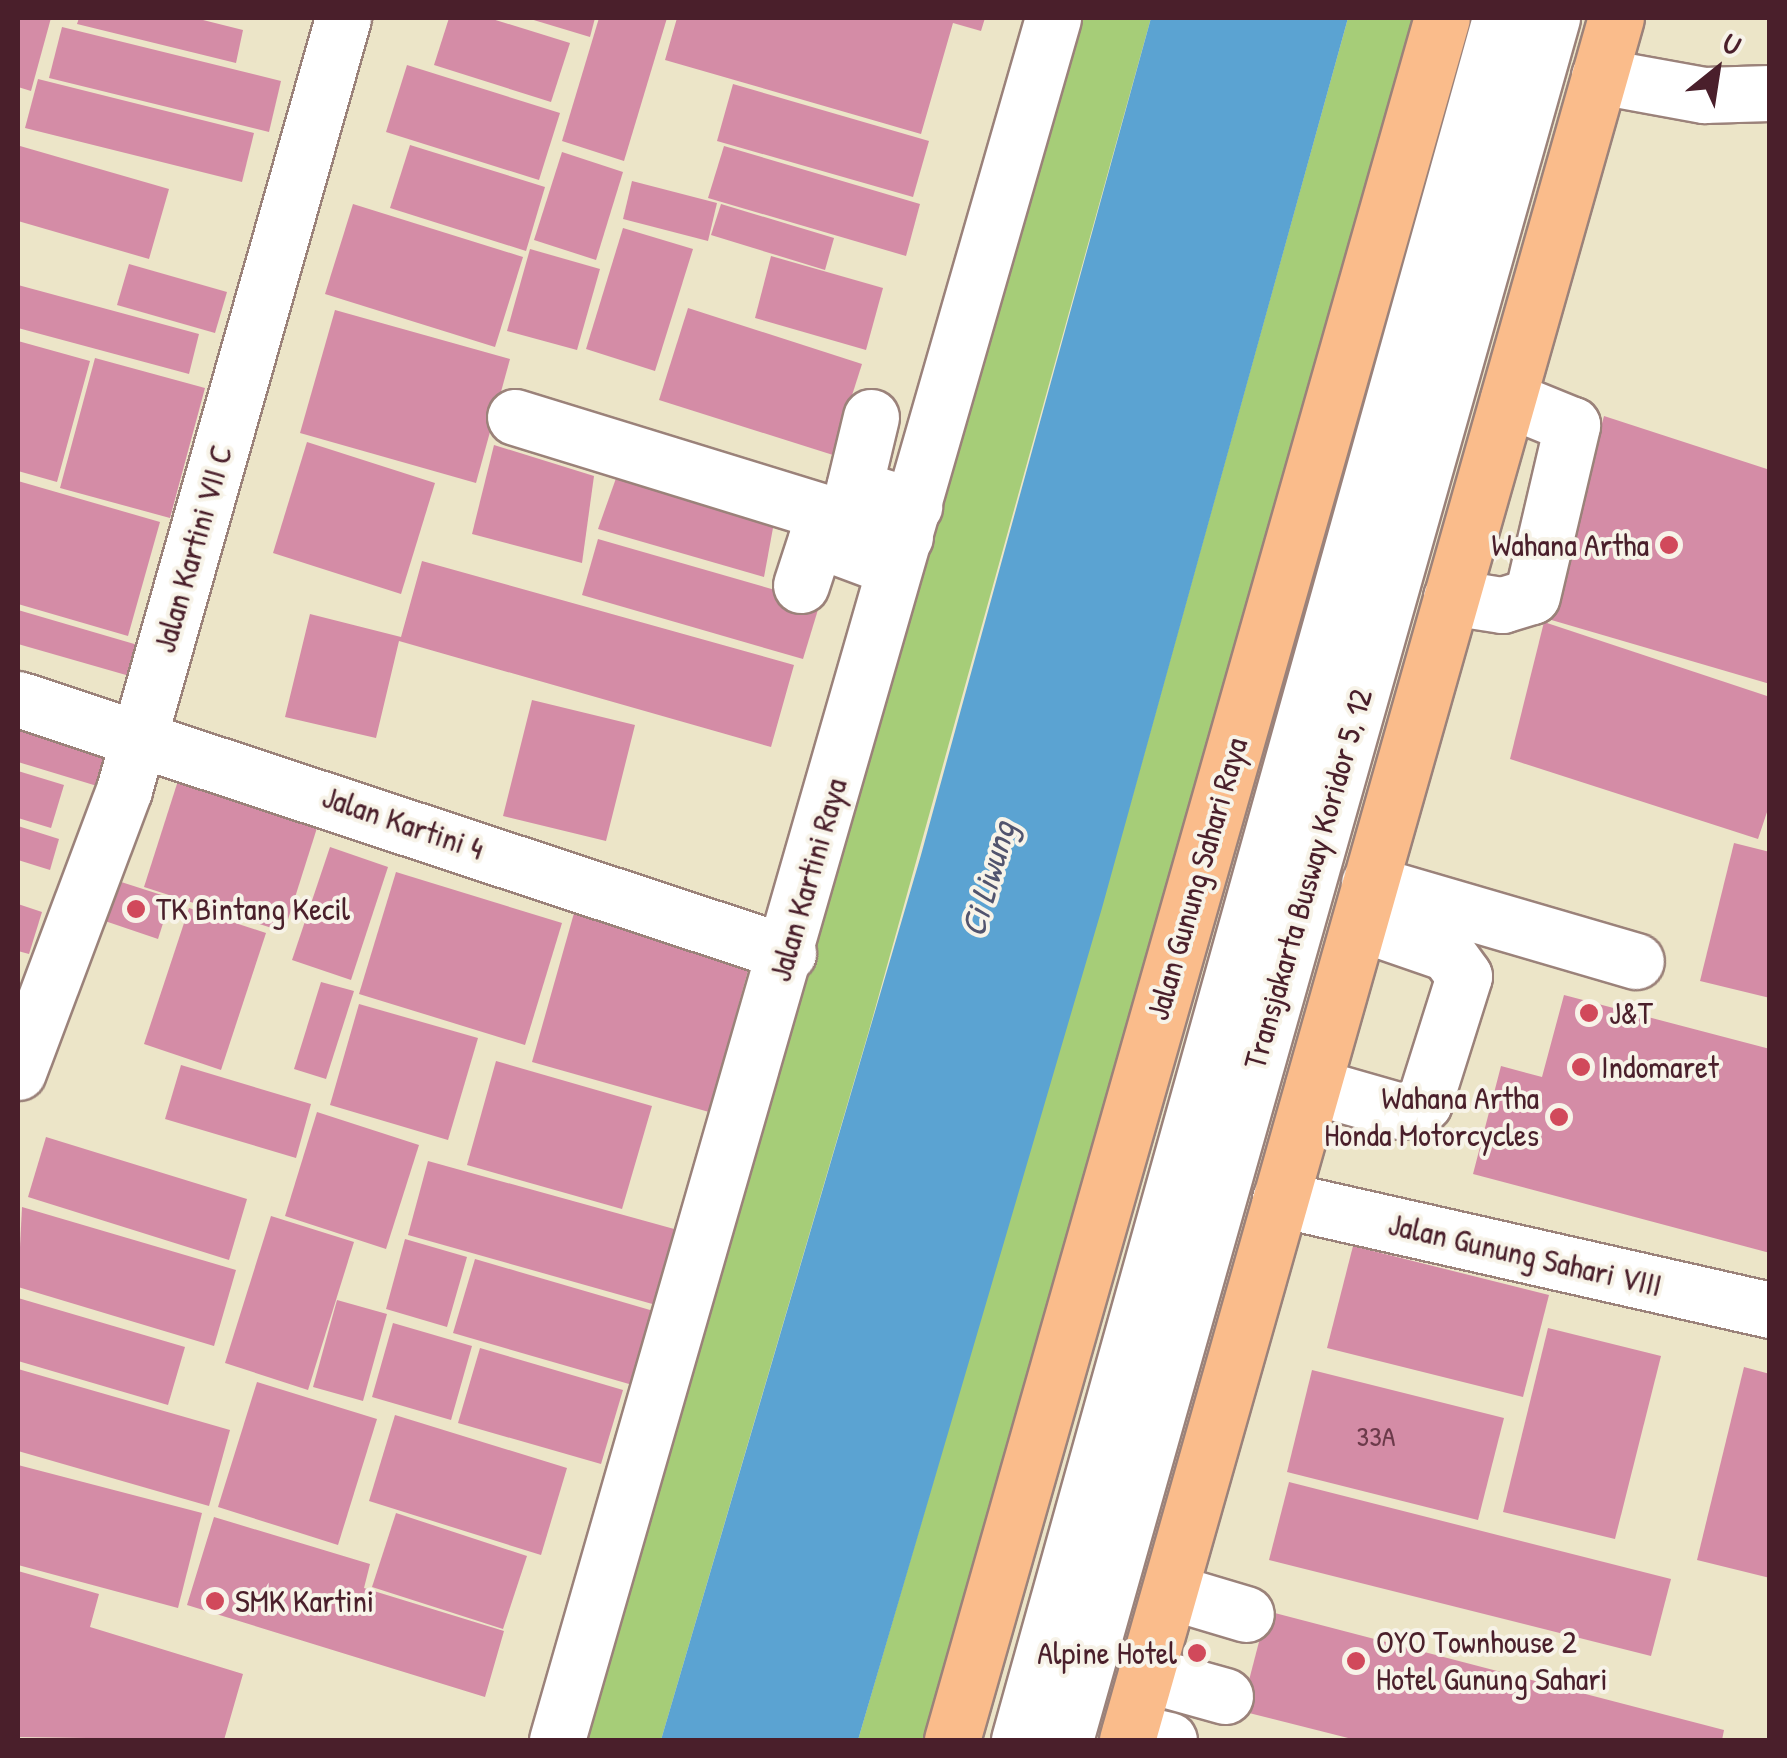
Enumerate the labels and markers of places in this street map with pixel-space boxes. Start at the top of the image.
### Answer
place label: Wahana Artha [1491,526,1649,564]
marker: Wahana Artha [1658,534,1680,556]
place label: TK Bintang Kecil [156,890,350,928]
marker: TK Bintang Kecil [125,898,147,920]
place label: J&T [1609,994,1653,1032]
marker: J&T [1578,1002,1600,1024]
place label: Indomaret [1601,1048,1719,1086]
marker: Indomaret [1570,1056,1592,1078]
place label: Wahana Artha Honda Motorcycles [1324,1080,1539,1155]
marker: Wahana Artha Honda Motorcycles [1548,1106,1570,1128]
place label: SMK Kartini [235,1582,374,1620]
marker: SMK Kartini [204,1590,226,1612]
place label: OYO Townhouse 2 Hotel Gunung Sahari [1376,1624,1608,1699]
place label: Alpine Hotel [1037,1634,1177,1672]
marker: Alpine Hotel [1186,1642,1208,1664]
marker: OYO Townhouse 2 Hotel Gunung Sahari [1345,1650,1367,1672]

